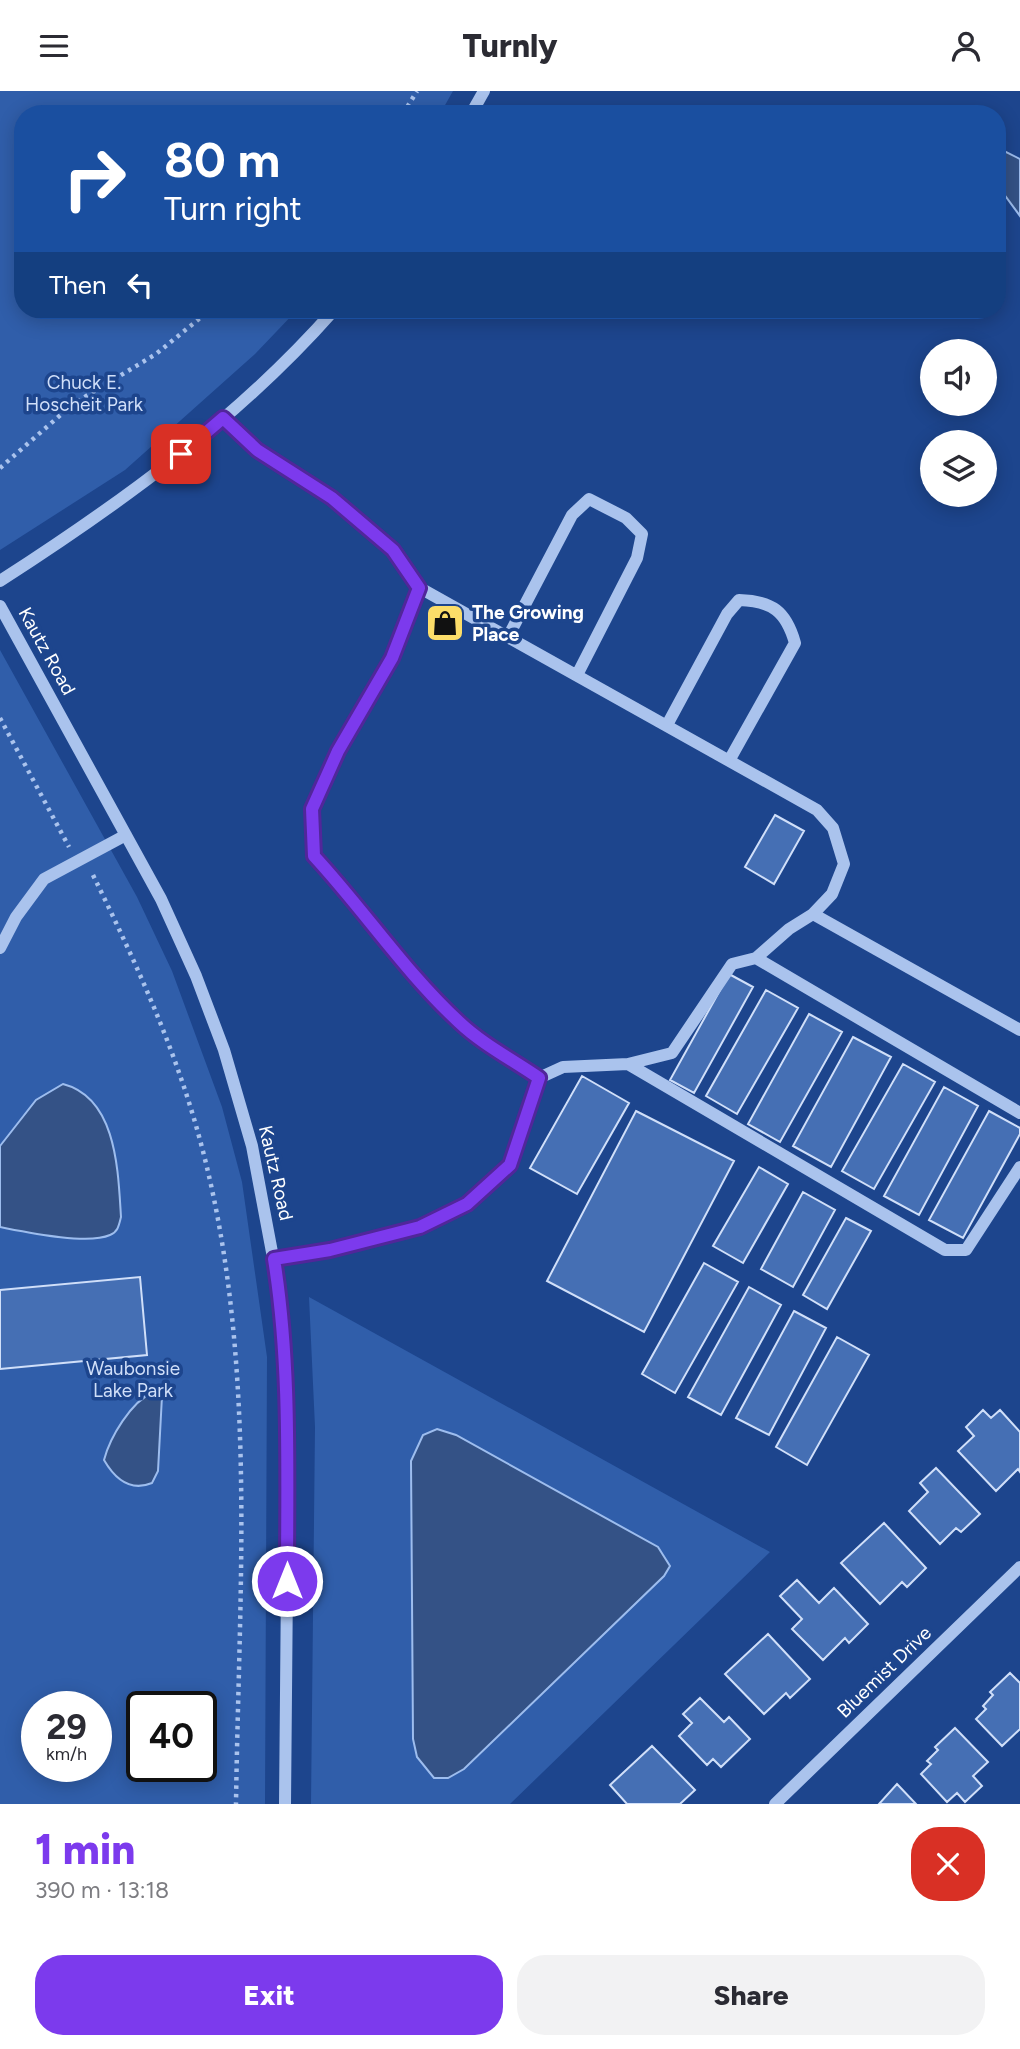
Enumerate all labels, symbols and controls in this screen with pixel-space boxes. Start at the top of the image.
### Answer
icon: menu [35,27,73,65]
text: Turnly [463,27,557,65]
icon: person [947,27,985,65]
text: 80 m [164,130,280,189]
icon: right [49,133,140,224]
text: Turn right [164,190,302,228]
icon: left [121,266,159,304]
text: Then [49,269,107,301]
map controls [920,339,997,507]
button: sound [920,339,997,416]
park label: Chuck E. Hoscheit Park [25,371,144,416]
pin [151,424,211,484]
button: layers [920,430,997,507]
icon: arrive [162,435,200,473]
place label: The Growing Place [472,601,584,646]
shop icon: The Growing Place [424,602,466,644]
street label: Kautz Road [14,603,80,699]
street label: Kautz Road [254,1123,298,1223]
park label: Waubonsie Lake Park [86,1357,180,1402]
position arrow [250,1544,324,1618]
street label: Bluemist Drive [832,1621,936,1723]
speed limit sign: 40 [126,1691,217,1782]
text: 29 [46,1706,87,1748]
text: km/h [46,1743,87,1765]
text: 1 min [35,1824,135,1875]
button: close [911,1827,985,1901]
text: 390 m · 13:18 [35,1876,169,1904]
button: Exit [35,1955,503,2035]
button: Share [517,1955,985,2035]

